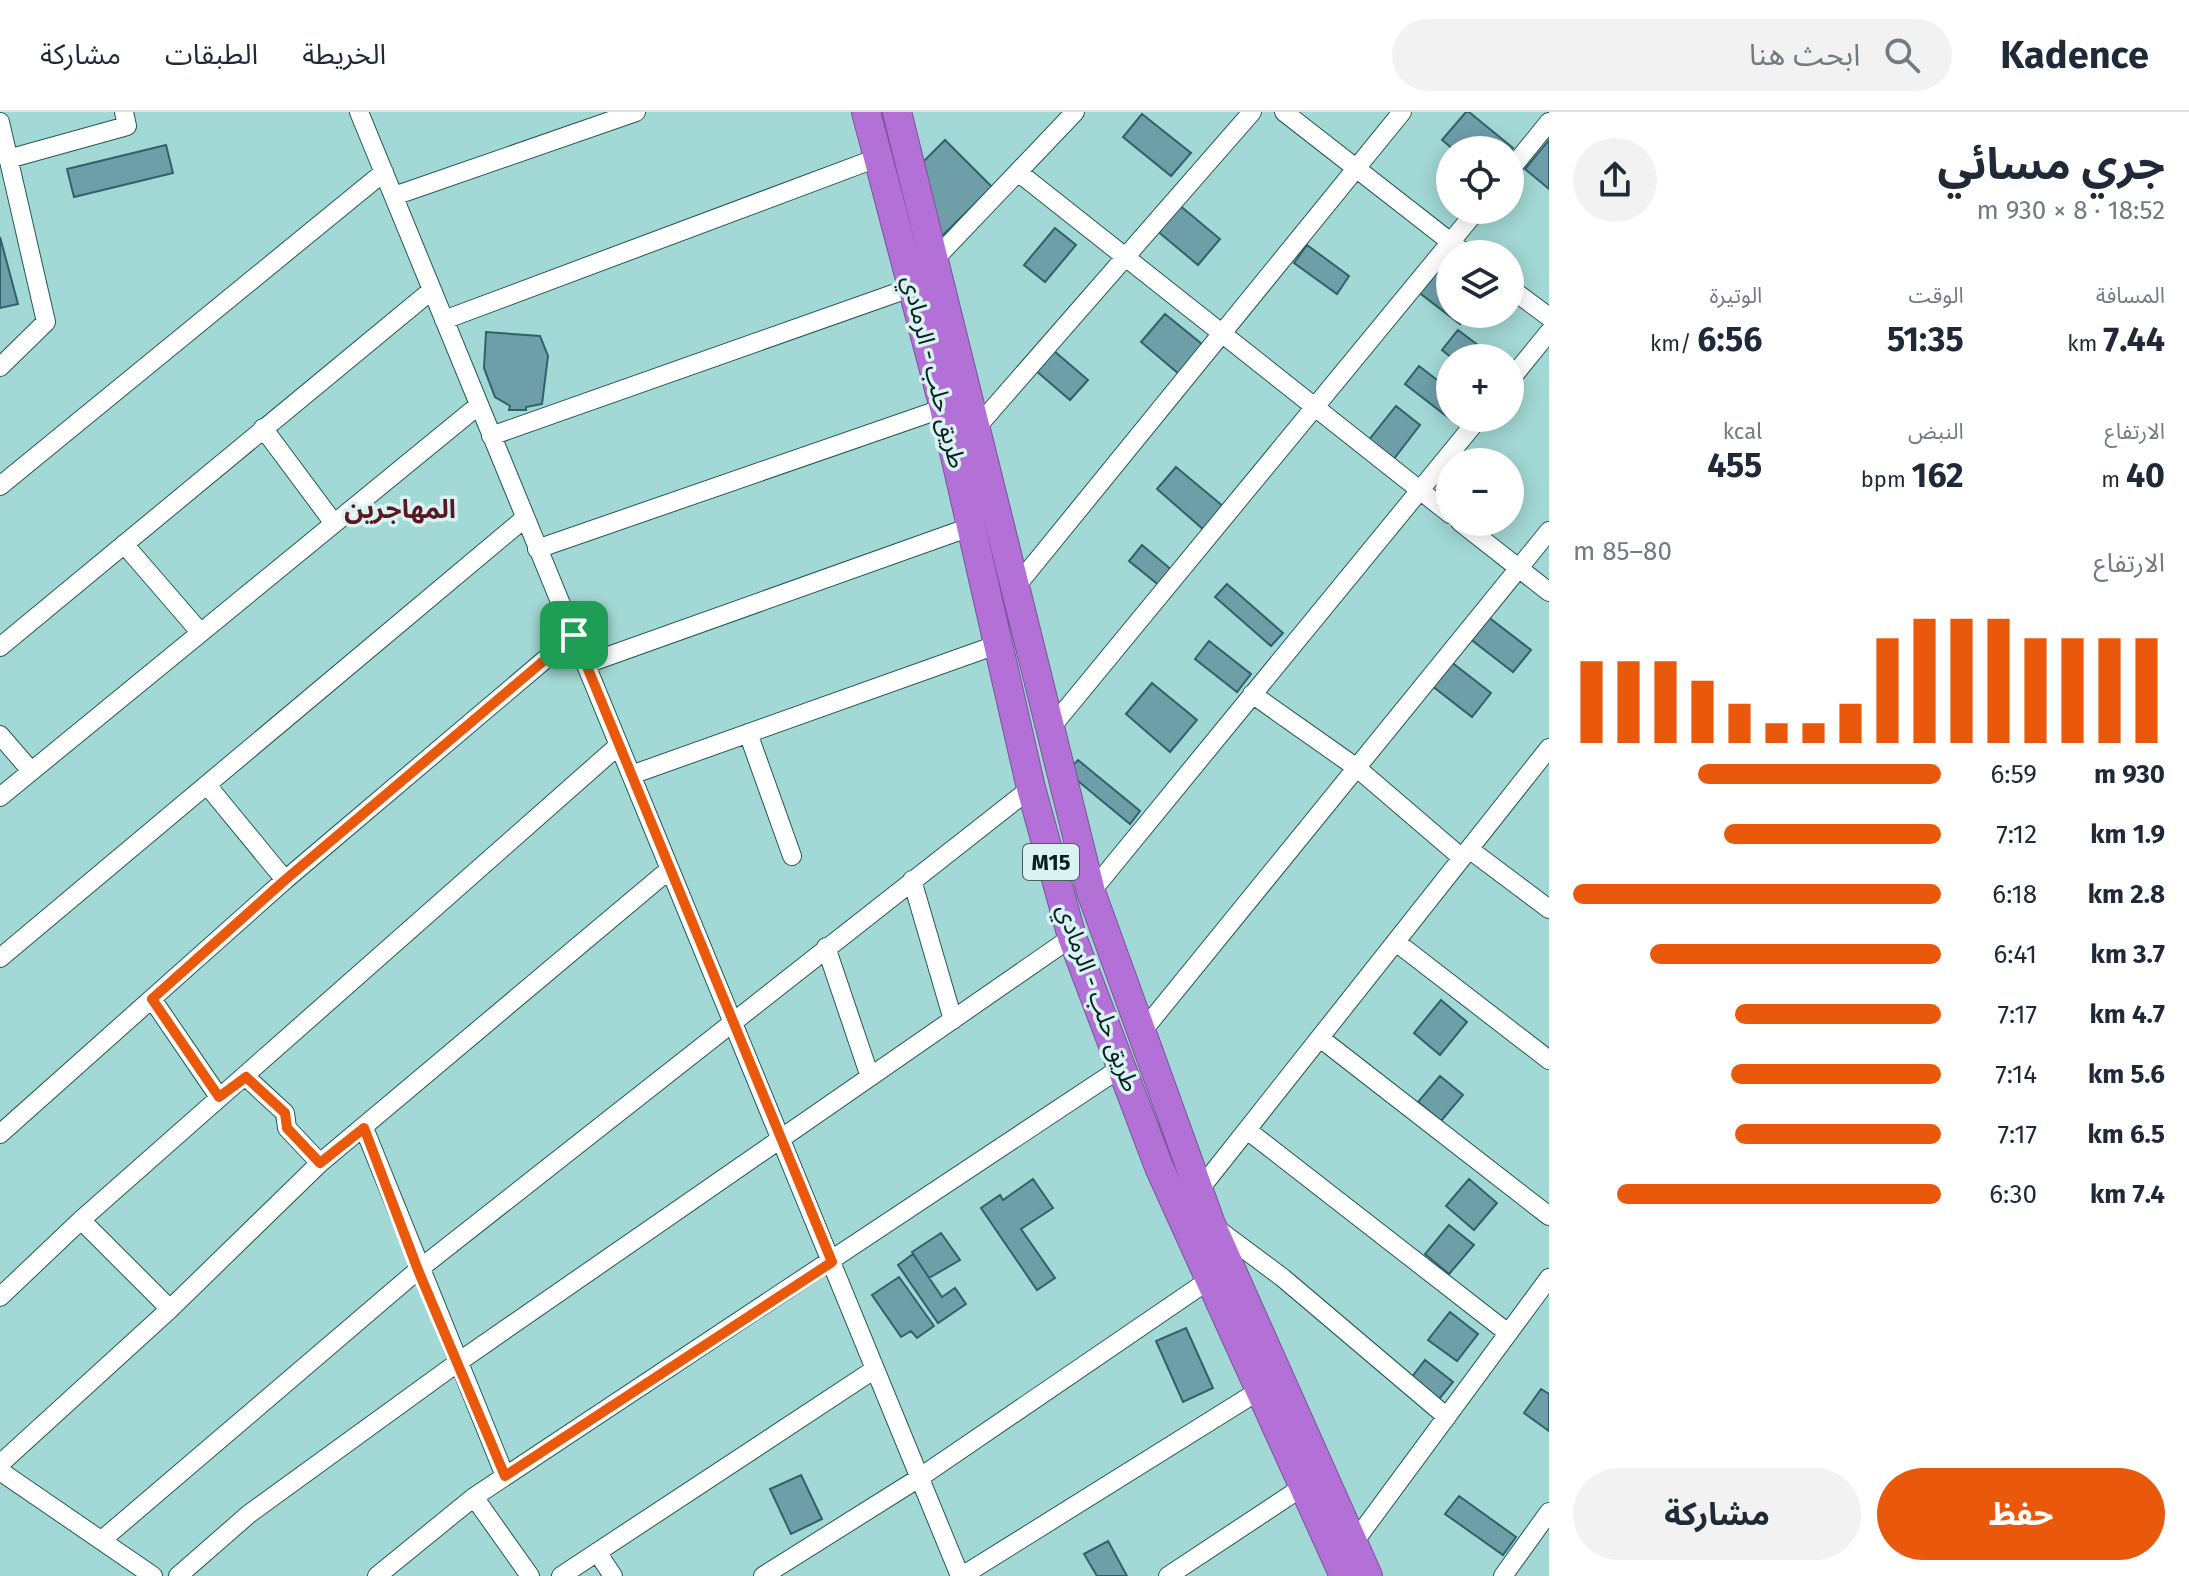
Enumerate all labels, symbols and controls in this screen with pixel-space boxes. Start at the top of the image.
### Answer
search box [1392,19,1952,91]
text: Kadence [2000,32,2149,78]
icon: search [1880,33,1924,77]
text: ابحث هنا [1749,37,1860,73]
text: مشاركة [40,38,121,71]
text: الطبقات [165,38,258,71]
text: الخريطة [302,38,386,71]
map controls [1436,136,1524,536]
button: locate [1436,136,1524,224]
button: share [1573,138,1657,222]
text: جري مسائي [1937,138,2165,191]
text: 18:52 · 8 × 930 m [1977,195,2165,226]
button: layers [1436,240,1524,328]
street label: طريق حلب - الرمادي [892,273,971,472]
text: الوتيرة [1709,282,1762,309]
text: الوقت [1908,282,1964,309]
text: المسافة [2096,282,2165,309]
text: 6:56 [1697,319,1762,360]
text: 51:35 [1887,319,1964,360]
text: 7.44 [2103,319,2165,360]
text: /km [1650,330,1697,357]
text: km [2067,330,2103,357]
button: + [1436,344,1524,432]
text: kcal [1723,418,1762,445]
text: النبض [1908,418,1964,445]
text: الارتفاع [2105,418,2165,445]
text: 455 [1707,445,1762,486]
button: − [1436,448,1524,536]
text: 162 [1912,455,1964,496]
text: 40 [2126,455,2165,496]
text: bpm [1861,466,1912,493]
text: m [2101,466,2126,493]
district label: المهاجرين [344,494,456,525]
text: 80–85 m [1573,536,1672,567]
text: الارتفاع [2094,548,2165,579]
pin [540,601,608,669]
icon: arrive [552,613,596,657]
text: 6:59 [1991,759,2037,790]
text: 930 m [2094,759,2165,790]
text: 7:12 [1996,819,2037,850]
text: 1.9 km [2090,819,2165,850]
road number: M15 [1023,844,1079,880]
text: 6:18 [1992,879,2037,910]
text: 2.8 km [2088,879,2165,910]
street label: طريق حلب - الرمادي [1047,900,1145,1097]
text: 6:41 [1993,939,2037,970]
text: 3.7 km [2091,939,2165,970]
text: 7:17 [1997,999,2037,1030]
text: 4.7 km [2089,999,2165,1030]
text: 7:14 [1995,1059,2037,1090]
text: 5.6 km [2088,1059,2165,1090]
text: 7:17 [1997,1119,2037,1150]
text: 6.5 km [2087,1119,2165,1150]
text: 6:30 [1989,1179,2037,1210]
text: 7.4 km [2090,1179,2165,1210]
button: مشاركة [1573,1468,1861,1560]
button: حفظ [1877,1468,2165,1560]

